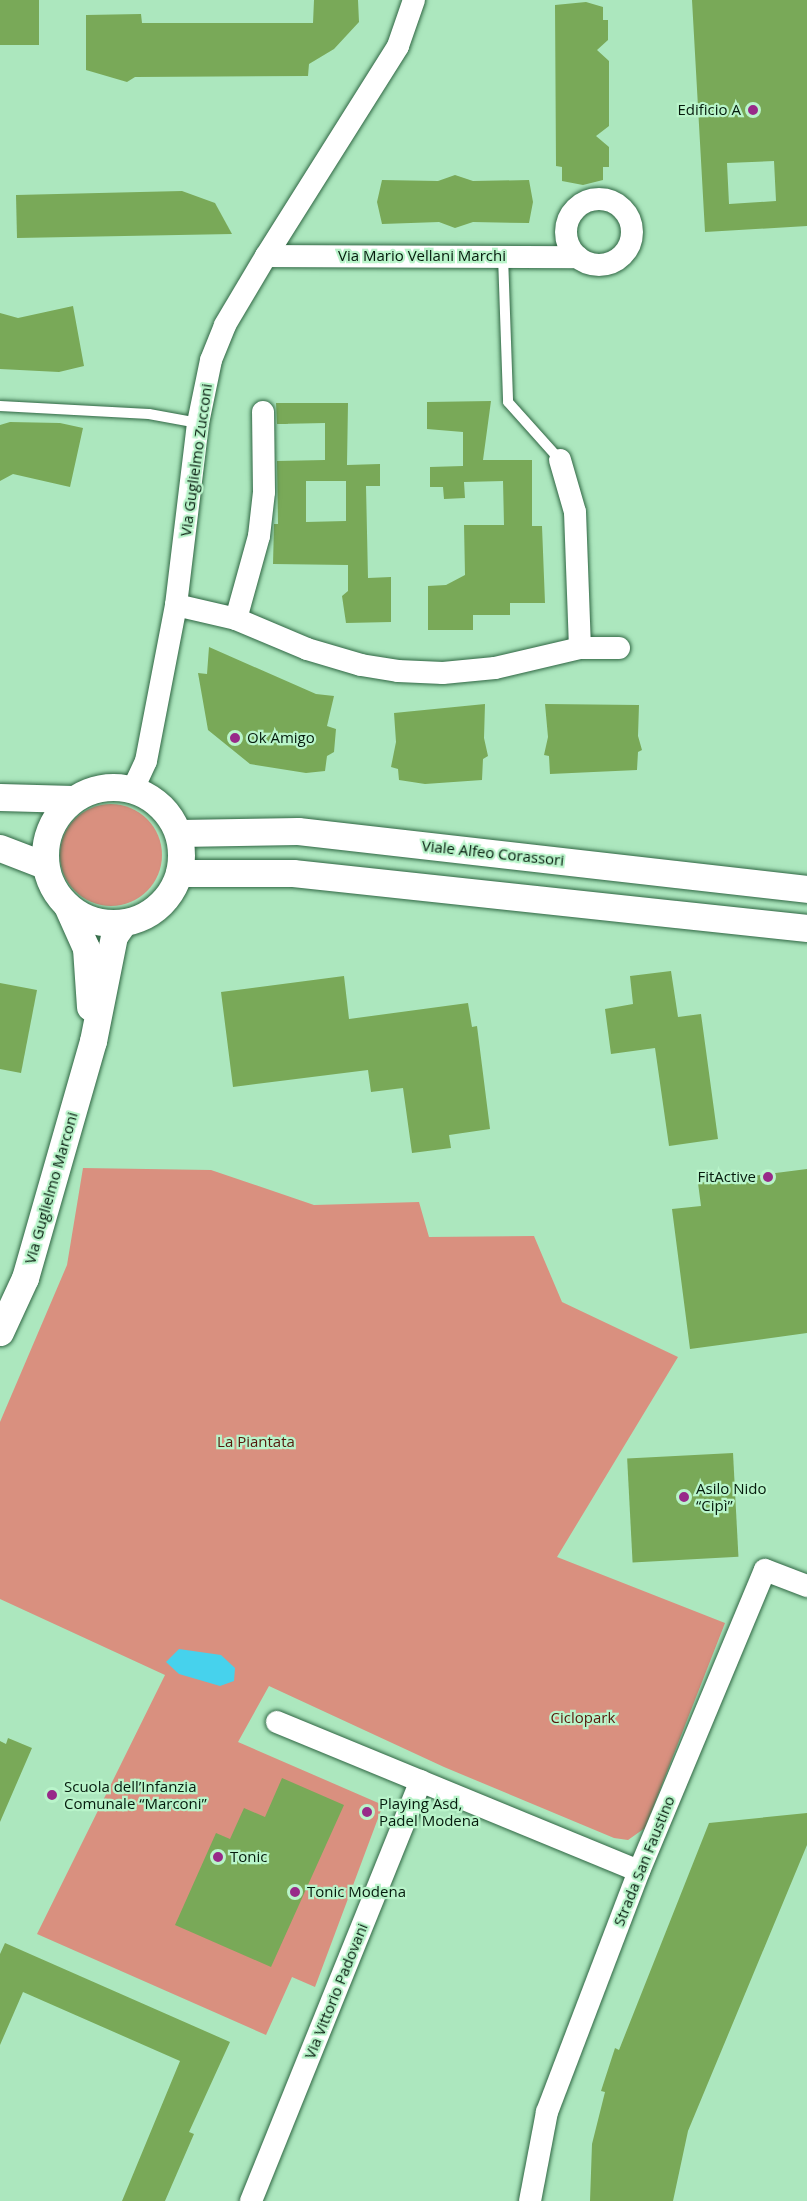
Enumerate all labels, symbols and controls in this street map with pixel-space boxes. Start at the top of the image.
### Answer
place label: Edificio A [677,101,741,119]
marker: Edificio A [746,103,760,117]
street label: Via Mario Vellani Marchi [338,247,506,265]
street label: Via Guglielmo Zucconi [176,383,216,537]
place label: Ok Amigo [247,729,315,747]
marker: Ok Amigo [228,731,242,745]
street label: Viale Alfeo Corassori [421,837,565,869]
street label: Via Guglielmo Marconi [21,1110,81,1266]
place label: FitActive [697,1168,756,1186]
marker: FitActive [761,1170,775,1184]
park label: La Piantata [217,1433,295,1451]
place label: Asilo Nido “Cipì” [696,1479,766,1514]
marker: Asilo Nido “Cipì” [677,1490,691,1504]
park label: Ciclopark [551,1709,615,1727]
place label: Scuola dell’Infanzia Comunale “Marconi” [64,1777,207,1812]
marker: Scuola dell’Infanzia Comunale “Marconi” [45,1788,59,1802]
street label: Strada San Faustino [610,1793,678,1929]
place label: Playing Asd, Padel Modena [379,1794,479,1829]
marker: Playing Asd, Padel Modena [360,1805,374,1819]
place label: Tonic [230,1848,267,1866]
marker: Tonic [211,1850,225,1864]
place label: Tonic Modena [307,1883,406,1901]
marker: Tonic Modena [288,1885,302,1899]
street label: Via Vittorio Padovani [301,1921,371,2061]

